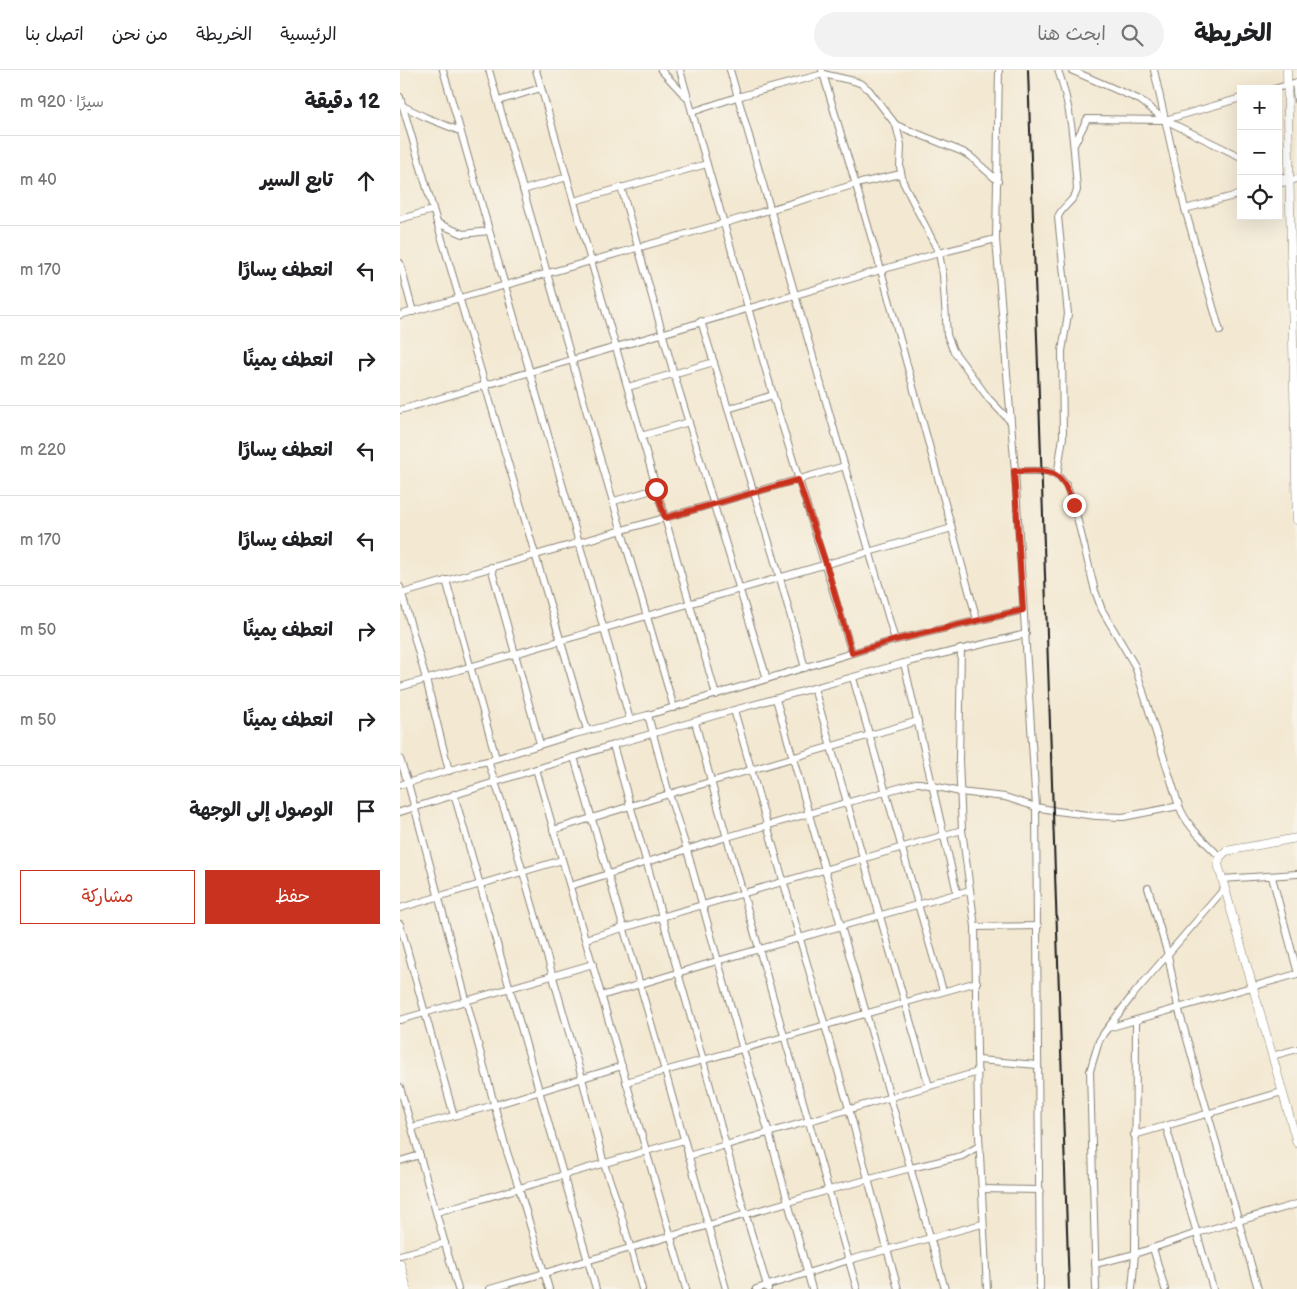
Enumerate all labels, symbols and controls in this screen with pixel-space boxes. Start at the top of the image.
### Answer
search box [814,12,1164,57]
text: الخريطة [1194,19,1272,48]
icon: search [1118,21,1146,49]
text: ابحث هنا [1037,23,1106,46]
text: اتصل بنا [25,24,84,45]
text: من نحن [112,24,168,45]
text: الخريطة [196,24,252,45]
text: الرئيسية [280,24,337,45]
map controls [1237,85,1282,220]
button: + [1237,85,1282,130]
text: 12 دقيقة [304,89,380,114]
text: سيرًا · 920 m [20,93,104,112]
button: − [1237,130,1282,175]
icon: ahead [352,167,380,195]
text: تابع السير [260,169,333,192]
text: 40 m [20,171,57,190]
button: locate [1237,175,1282,220]
icon: left [352,257,380,285]
text: انعطف يسارًا [238,259,333,282]
text: 170 m [20,261,61,280]
icon: right [352,347,380,375]
text: انعطف يمينًا [243,349,333,372]
text: 220 m [20,351,66,370]
icon: left [352,437,380,465]
text: انعطف يسارًا [238,439,333,462]
text: 220 m [20,441,66,460]
route start [645,478,668,501]
route end [1063,494,1086,517]
icon: left [352,527,380,555]
text: انعطف يسارًا [238,529,333,552]
text: 170 m [20,531,61,550]
icon: right [352,617,380,645]
text: انعطف يمينًا [243,619,333,642]
text: 50 m [20,621,56,640]
icon: right [352,707,380,735]
text: انعطف يمينًا [243,709,333,732]
text: 50 m [20,711,56,730]
icon: arrive [352,797,380,825]
text: الوصول إلى الوجهة [189,799,333,822]
button: مشاركة [20,870,195,924]
button: حفظ [205,870,380,924]

